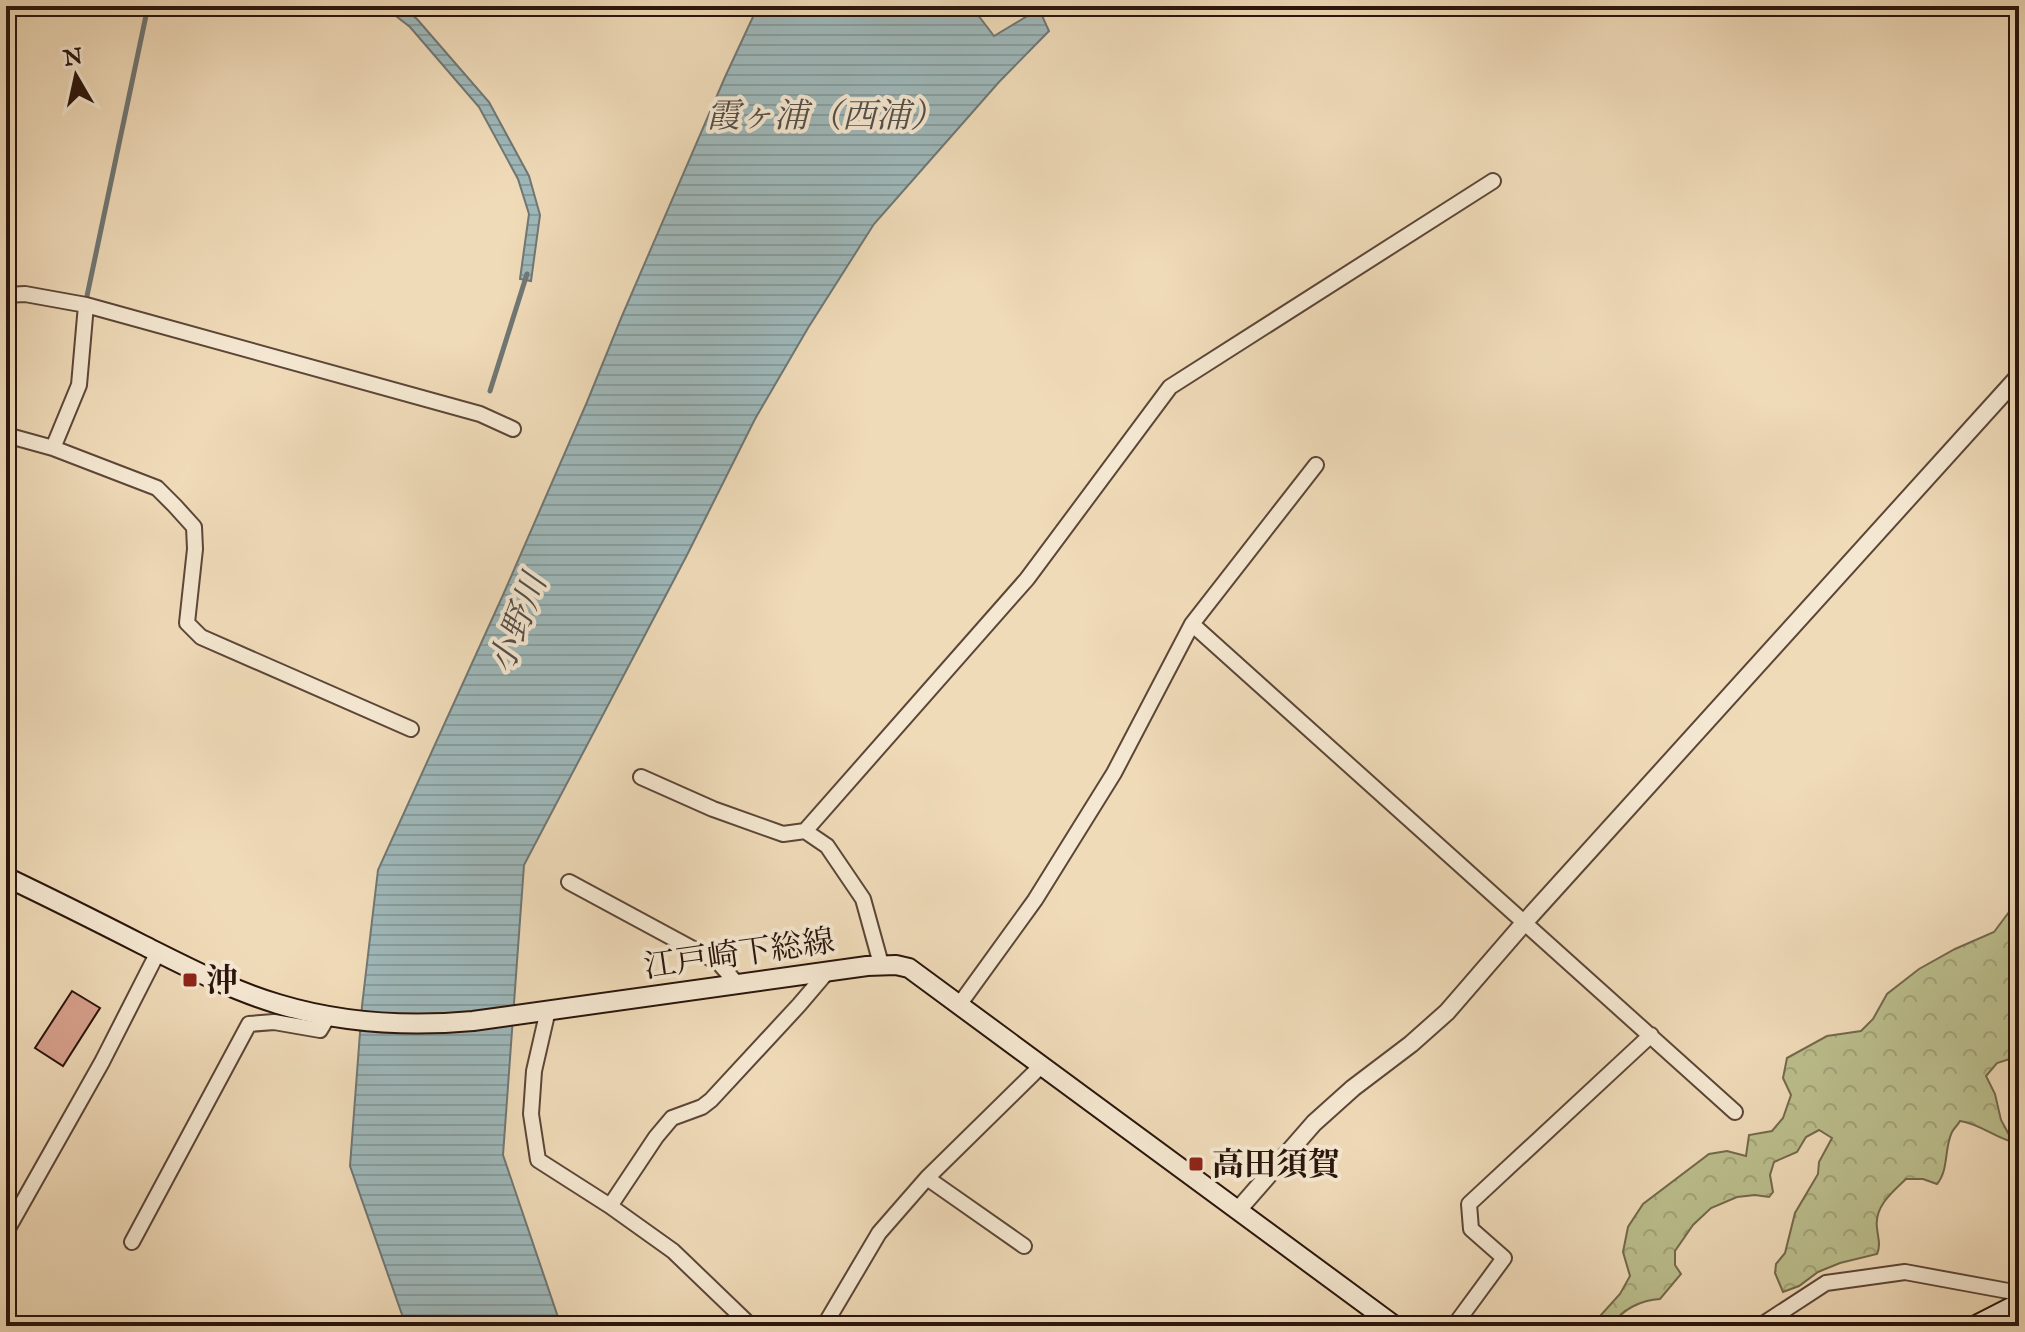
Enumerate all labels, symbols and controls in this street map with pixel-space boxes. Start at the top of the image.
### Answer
north arrow [36,36,116,116]
text: N [61,43,85,74]
water label: 霞ヶ浦（西浦） [706,96,944,139]
water label: 小野川 [481,565,559,679]
street label: 江戸崎下総線 [641,922,837,989]
place label: 沖 [206,962,238,1003]
marker: 沖 [181,971,199,989]
place label: 高田須賀 [1212,1146,1340,1187]
marker: 高田須賀 [1187,1155,1205,1173]

